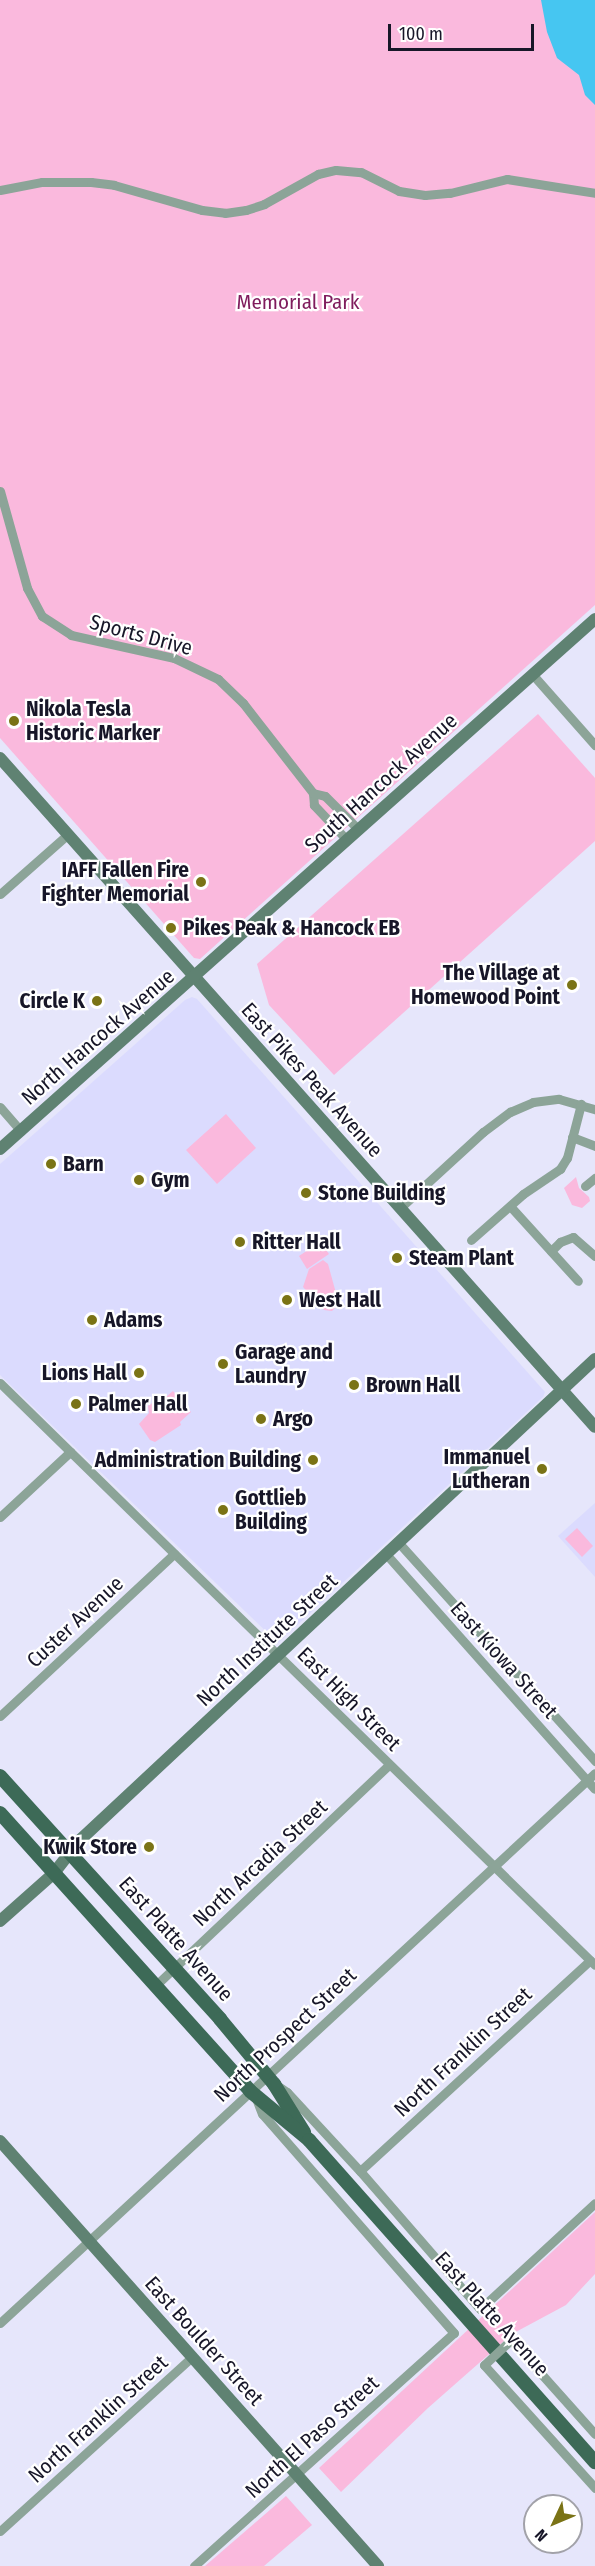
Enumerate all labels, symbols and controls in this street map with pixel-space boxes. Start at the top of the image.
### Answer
scale bar [391,12,536,50]
text: 100 m [399,23,443,45]
park label: Memorial Park [237,289,359,315]
street label: Sports Drive [87,609,195,661]
place label: Nikola Tesla Historic Marker [26,696,160,746]
street label: South Hancock Avenue [300,708,462,858]
marker: Nikola Tesla Historic Marker [7,714,21,728]
place label: IAFF Fallen Fire Fighter Memorial [42,857,189,907]
marker: IAFF Fallen Fire Fighter Memorial [194,875,208,889]
place label: Pikes Peak & Hancock EB [183,915,400,941]
marker: Pikes Peak & Hancock EB [164,921,178,935]
place label: The Village at Homewood Point [411,960,560,1010]
street label: North Hancock Avenue [16,964,180,1110]
marker: The Village at Homewood Point [565,978,579,992]
place label: Circle K [19,988,85,1014]
marker: Circle K [90,994,104,1008]
street label: East Pikes Peak Avenue [236,998,388,1162]
place label: Barn [63,1151,104,1177]
marker: Barn [44,1157,58,1171]
place label: Gym [151,1167,189,1193]
marker: Gym [132,1173,146,1187]
place label: Stone Building [318,1180,445,1206]
marker: Stone Building [299,1186,313,1200]
place label: Ritter Hall [252,1229,341,1255]
marker: Ritter Hall [233,1235,247,1249]
place label: Steam Plant [409,1245,514,1271]
marker: Steam Plant [390,1251,404,1265]
place label: West Hall [299,1287,381,1313]
marker: West Hall [280,1293,294,1307]
place label: Adams [104,1307,163,1333]
marker: Adams [85,1313,99,1327]
place label: Garage and Laundry [235,1339,333,1389]
marker: Garage and Laundry [216,1357,230,1371]
place label: Lions Hall [42,1360,127,1386]
marker: Lions Hall [132,1366,146,1380]
place label: Brown Hall [366,1372,460,1398]
marker: Brown Hall [347,1378,361,1392]
place label: Palmer Hall [88,1391,187,1417]
marker: Palmer Hall [69,1397,83,1411]
place label: Argo [273,1406,313,1432]
marker: Argo [254,1412,268,1426]
place label: Immanuel Lutheran [444,1444,530,1494]
place label: Administration Building [95,1447,301,1473]
marker: Administration Building [306,1453,320,1467]
marker: Immanuel Lutheran [535,1462,549,1476]
place label: Gottlieb Building [235,1485,307,1535]
marker: Gottlieb Building [216,1503,230,1517]
street label: North Institute Street [191,1568,343,1712]
street label: Custer Avenue [22,1571,128,1673]
street label: East Kiowa Street [445,1596,563,1724]
street label: East High Street [292,1642,406,1756]
street label: North Arcadia Street [188,1794,332,1932]
place label: Kwik Store [43,1834,137,1860]
marker: Kwik Store [142,1840,156,1854]
street label: East Platte Avenue [113,1872,239,2006]
street label: North Prospect Street [209,1963,361,2107]
street label: North Franklin Street [389,1982,537,2122]
street label: East Platte Avenue [429,2247,555,2381]
street label: East Boulder Street [139,2271,269,2411]
street label: North Franklin Street [23,2350,173,2488]
street label: North El Paso Street [240,2370,384,2504]
north arrow [523,2494,583,2554]
text: N [531,2525,551,2546]

